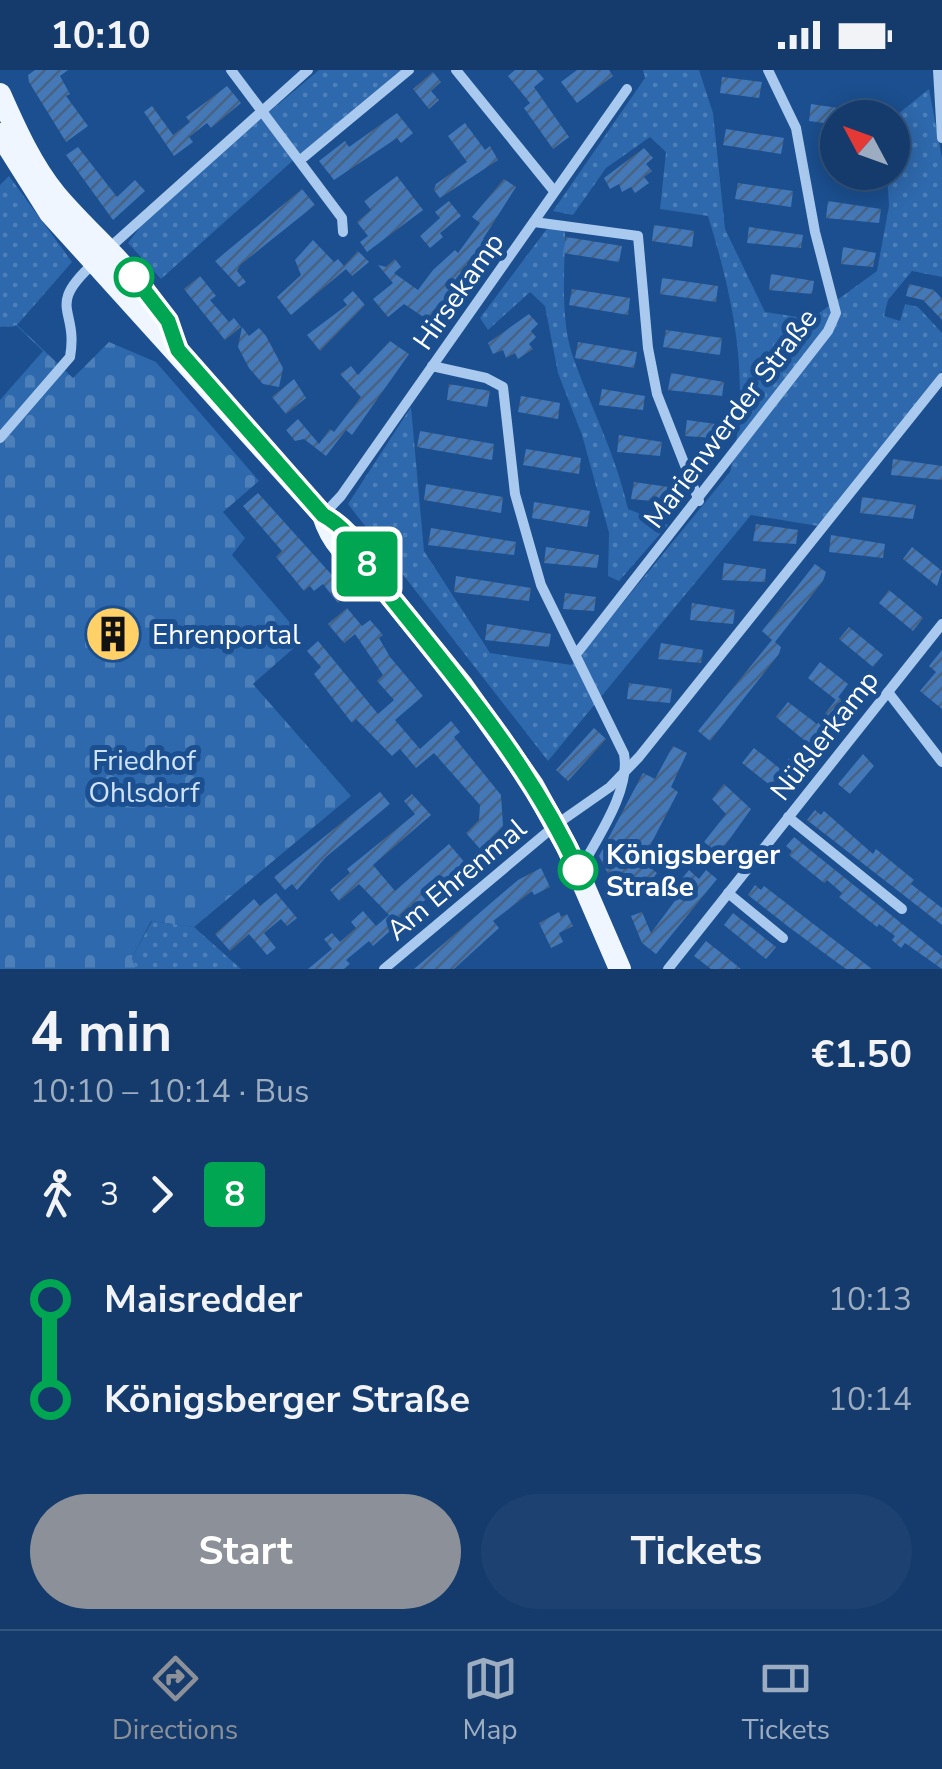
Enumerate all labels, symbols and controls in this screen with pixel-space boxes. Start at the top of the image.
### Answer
text: 10:10 [50,10,151,61]
north arrow [820,100,910,190]
map controls [820,100,910,190]
street label: Hirsekamp [405,225,513,358]
unlabelled marker [115,258,153,296]
street label: Marienwerder Straße [635,301,826,536]
line badge: 8 [334,532,400,596]
text: 8 [356,541,378,588]
building icon: Ehrenportal [83,604,143,664]
place label: Ehrenportal [152,616,301,654]
street label: Nüßlerkamp [762,663,888,809]
park label: Friedhof Ohlsdorf [89,742,200,812]
street label: Am Ehrenmal [379,810,535,949]
place label: Königsberger Straße [606,836,780,906]
marker: Königsberger Straße [559,851,597,889]
text: 4 min [30,995,172,1070]
text: €1.50 [811,1029,912,1080]
text: 10:10 – 10:14 · Bus [30,1070,309,1113]
icon: walk [30,1167,85,1222]
icon: forward [134,1167,189,1222]
text: 8 [224,1171,245,1218]
text: 3 [100,1173,119,1216]
text: Maisredder [104,1274,302,1325]
text: 10:13 [828,1278,912,1321]
text: Königsberger Straße [104,1374,470,1425]
text: 10:14 [828,1378,912,1421]
button: Start [30,1494,461,1609]
button: Tickets [481,1494,912,1609]
tab: Directions [112,1651,238,1749]
tab: Map [462,1651,518,1749]
tab: Tickets [742,1651,830,1749]

